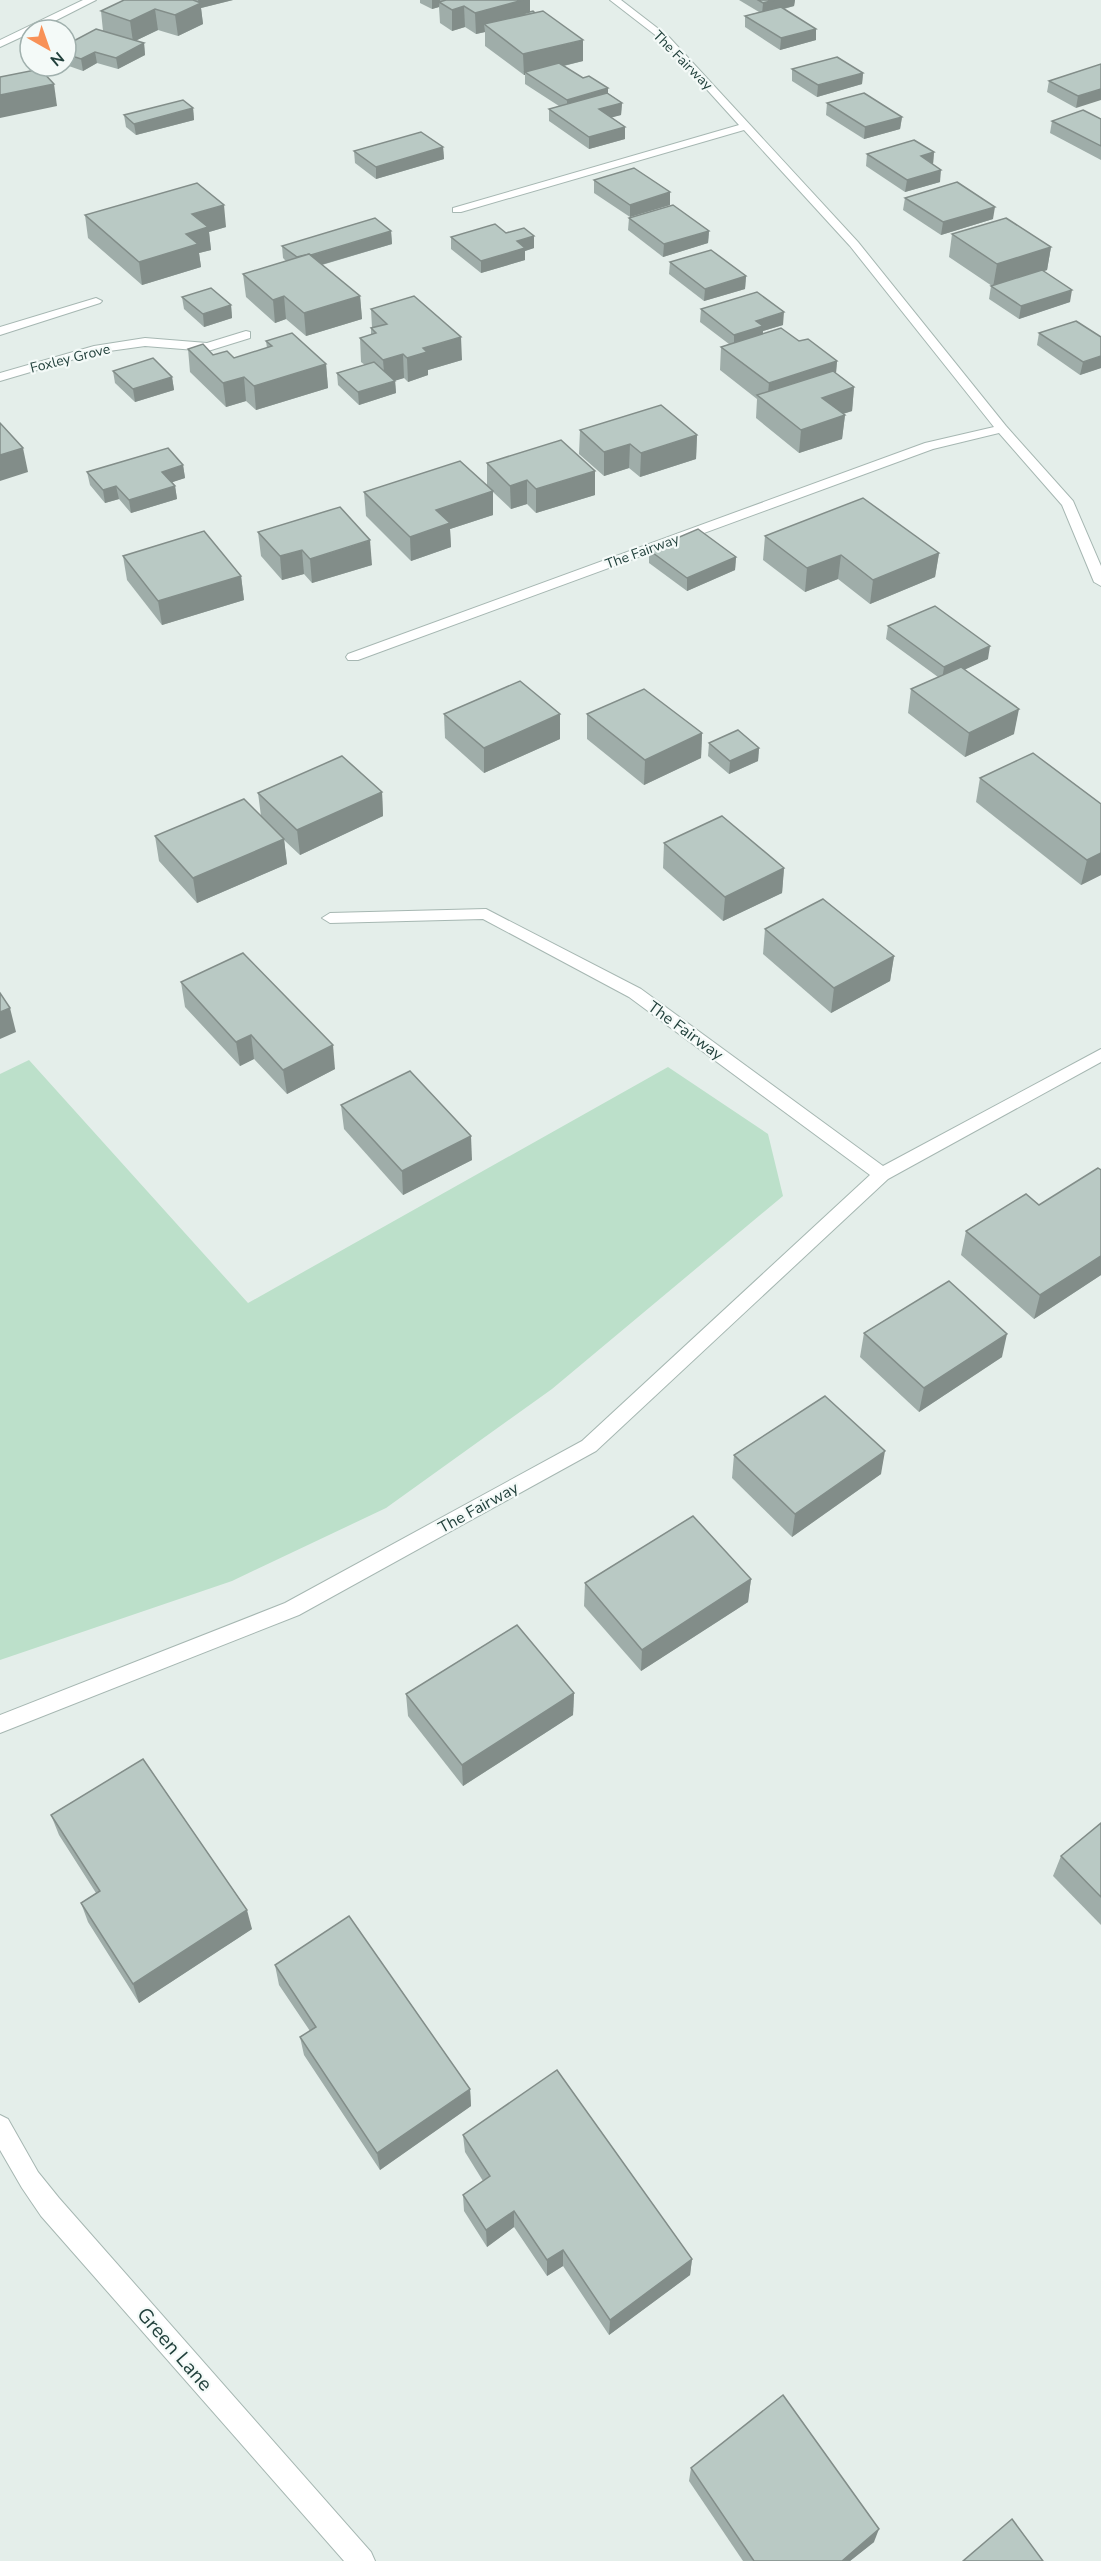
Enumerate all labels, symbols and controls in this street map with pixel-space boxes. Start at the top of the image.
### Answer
north arrow [18,18,78,78]
street label: The Fairway [649,26,717,95]
text: N [45,46,69,71]
street label: Foxley Grove [28,339,112,378]
street label: The Fairway [603,529,682,574]
street label: The Fairway [643,996,728,1066]
street label: The Fairway [435,1477,523,1539]
street label: Green Lane [131,2302,219,2397]

